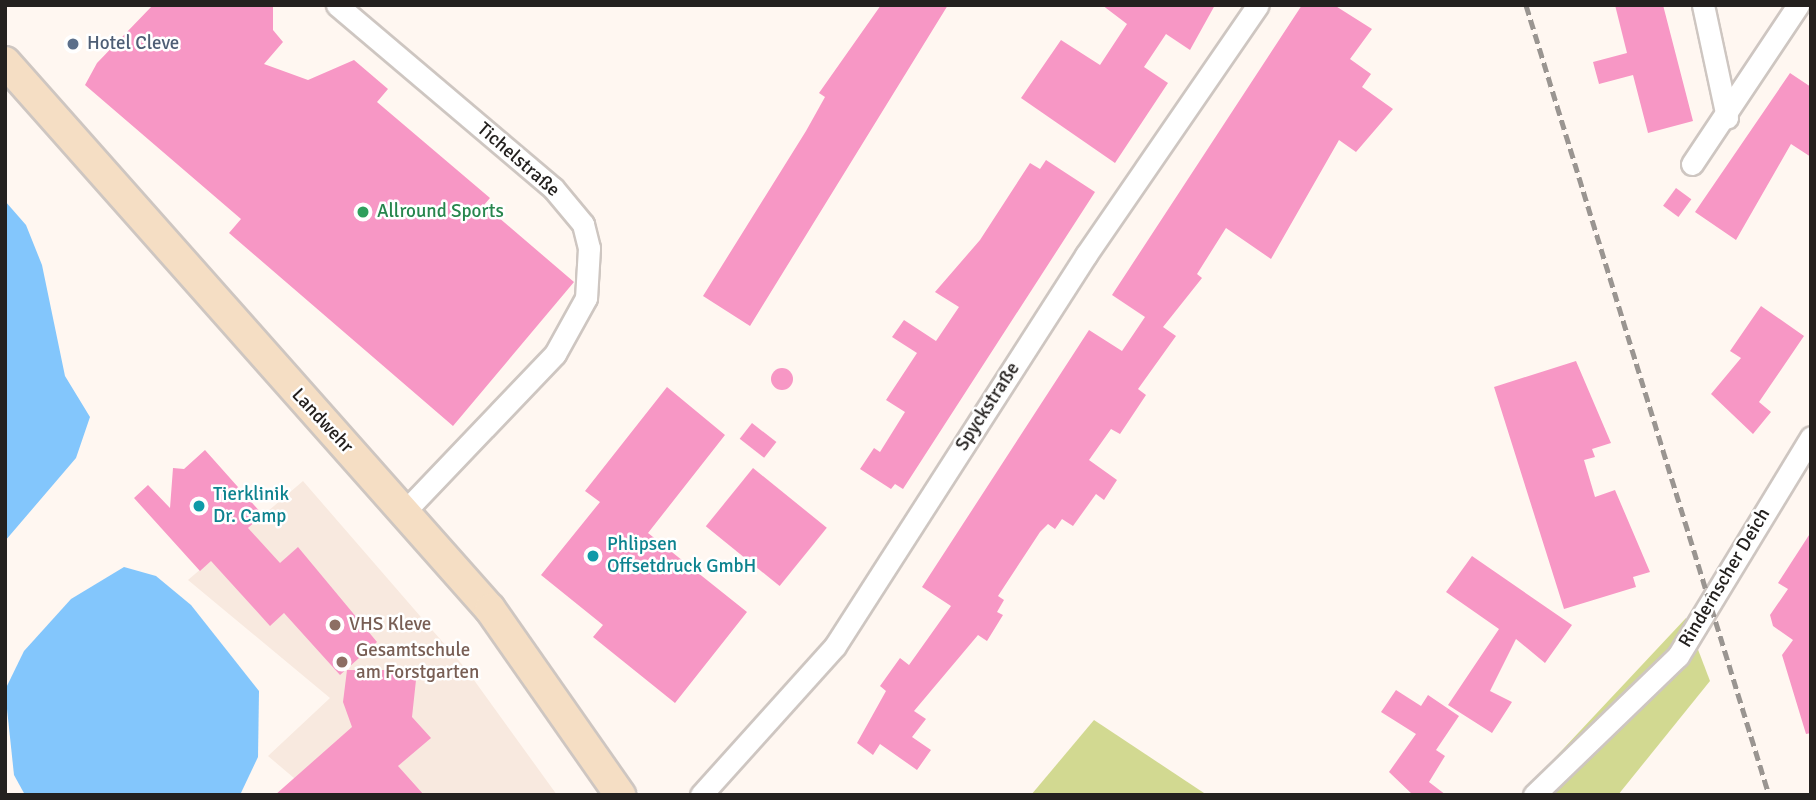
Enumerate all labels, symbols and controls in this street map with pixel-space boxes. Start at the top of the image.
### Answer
place label: Hotel Cleve [87,33,179,55]
marker: Hotel Cleve [65,36,81,52]
street label: Tichelstraße [472,118,564,202]
place label: Allround Sports [377,201,504,223]
marker: Allround Sports [355,204,371,220]
street label: Spyckstraße [951,359,1025,455]
street label: Landwehr [286,384,358,458]
place label: Tierklinik Dr. Camp [213,484,289,528]
marker: Tierklinik Dr. Camp [191,498,207,514]
street label: Rindernscher Deich [1674,504,1776,652]
place label: Phlipsen Offsetdruck GmbH [607,534,756,578]
marker: Phlipsen Offsetdruck GmbH [585,548,601,564]
place label: VHS Kleve [349,614,431,636]
marker: VHS Kleve [327,617,343,633]
place label: Gesamtschule am Forstgarten [356,640,479,684]
marker: Gesamtschule am Forstgarten [334,654,350,670]

